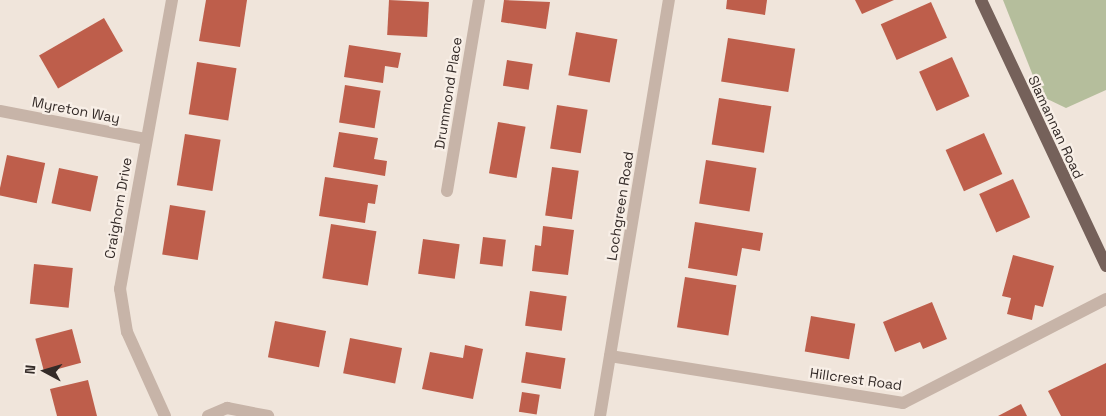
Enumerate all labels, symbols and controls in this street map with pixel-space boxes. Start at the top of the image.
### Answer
street label: Drummond Place [431,36,465,150]
street label: Slamannan Road [1025,73,1087,181]
street label: Myreton Way [31,93,121,127]
street label: Lochgreen Road [603,150,637,262]
street label: Craighorn Drive [101,156,135,260]
north arrow [20,346,70,396]
text: N [21,364,40,375]
street label: Hillcrest Road [809,364,903,394]

